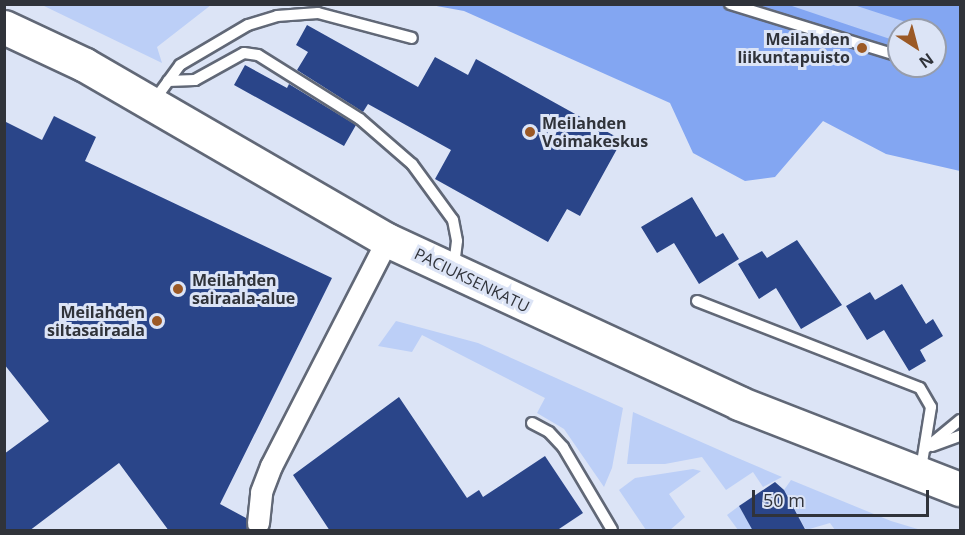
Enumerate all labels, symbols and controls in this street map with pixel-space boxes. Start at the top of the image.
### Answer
north arrow [887,18,947,78]
place label: Meilahden liikuntapuisto [737,29,850,67]
marker: Meilahden liikuntapuisto [855,41,869,55]
text: N [915,48,938,74]
place label: Meilahden Voimakeskus [542,113,648,151]
marker: Meilahden Voimakeskus [523,125,537,139]
street label: PACIUKSENKATU [411,244,533,316]
place label: Meilahden sairaala-alue [192,270,295,308]
marker: Meilahden sairaala-alue [169,280,187,298]
place label: Meilahden siltasairaala [47,302,145,340]
marker: Meilahden siltasairaala [150,314,164,328]
scale bar [755,478,932,516]
text: 50 m [763,488,805,512]

